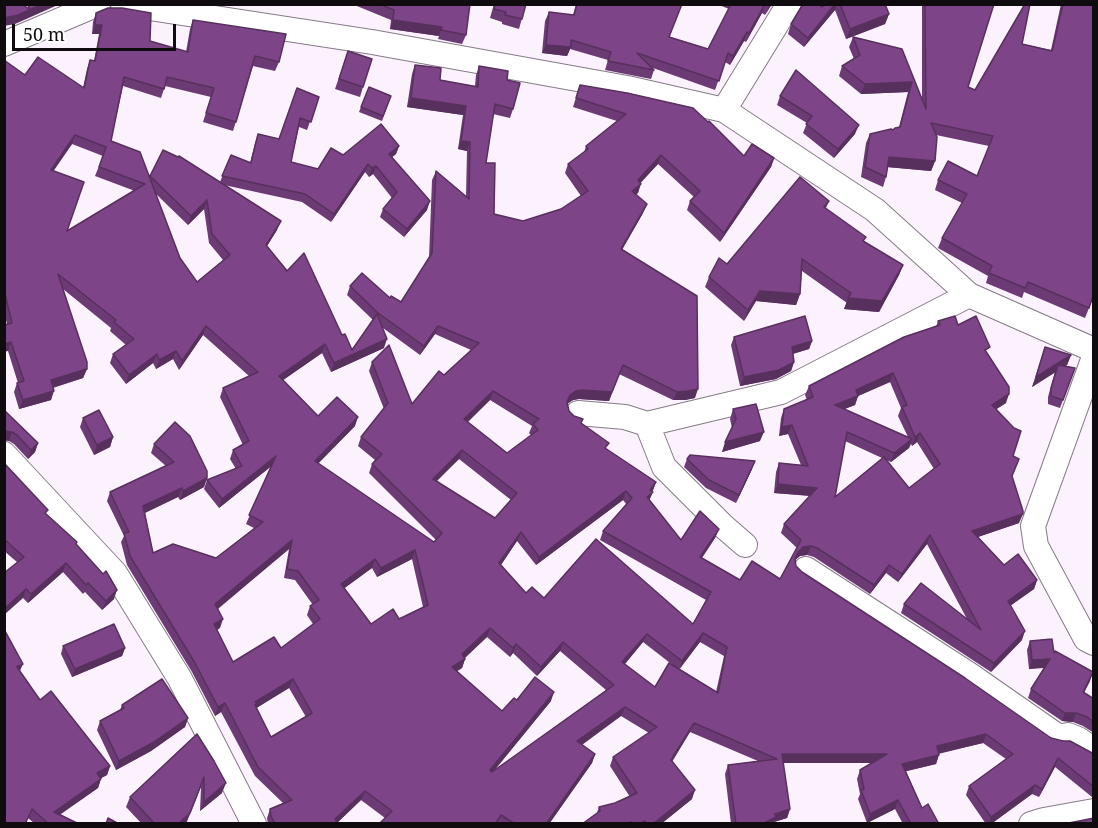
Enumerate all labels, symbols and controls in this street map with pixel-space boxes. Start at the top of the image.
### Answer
scale bar [15,12,178,50]
text: 50 m [23,22,65,46]

